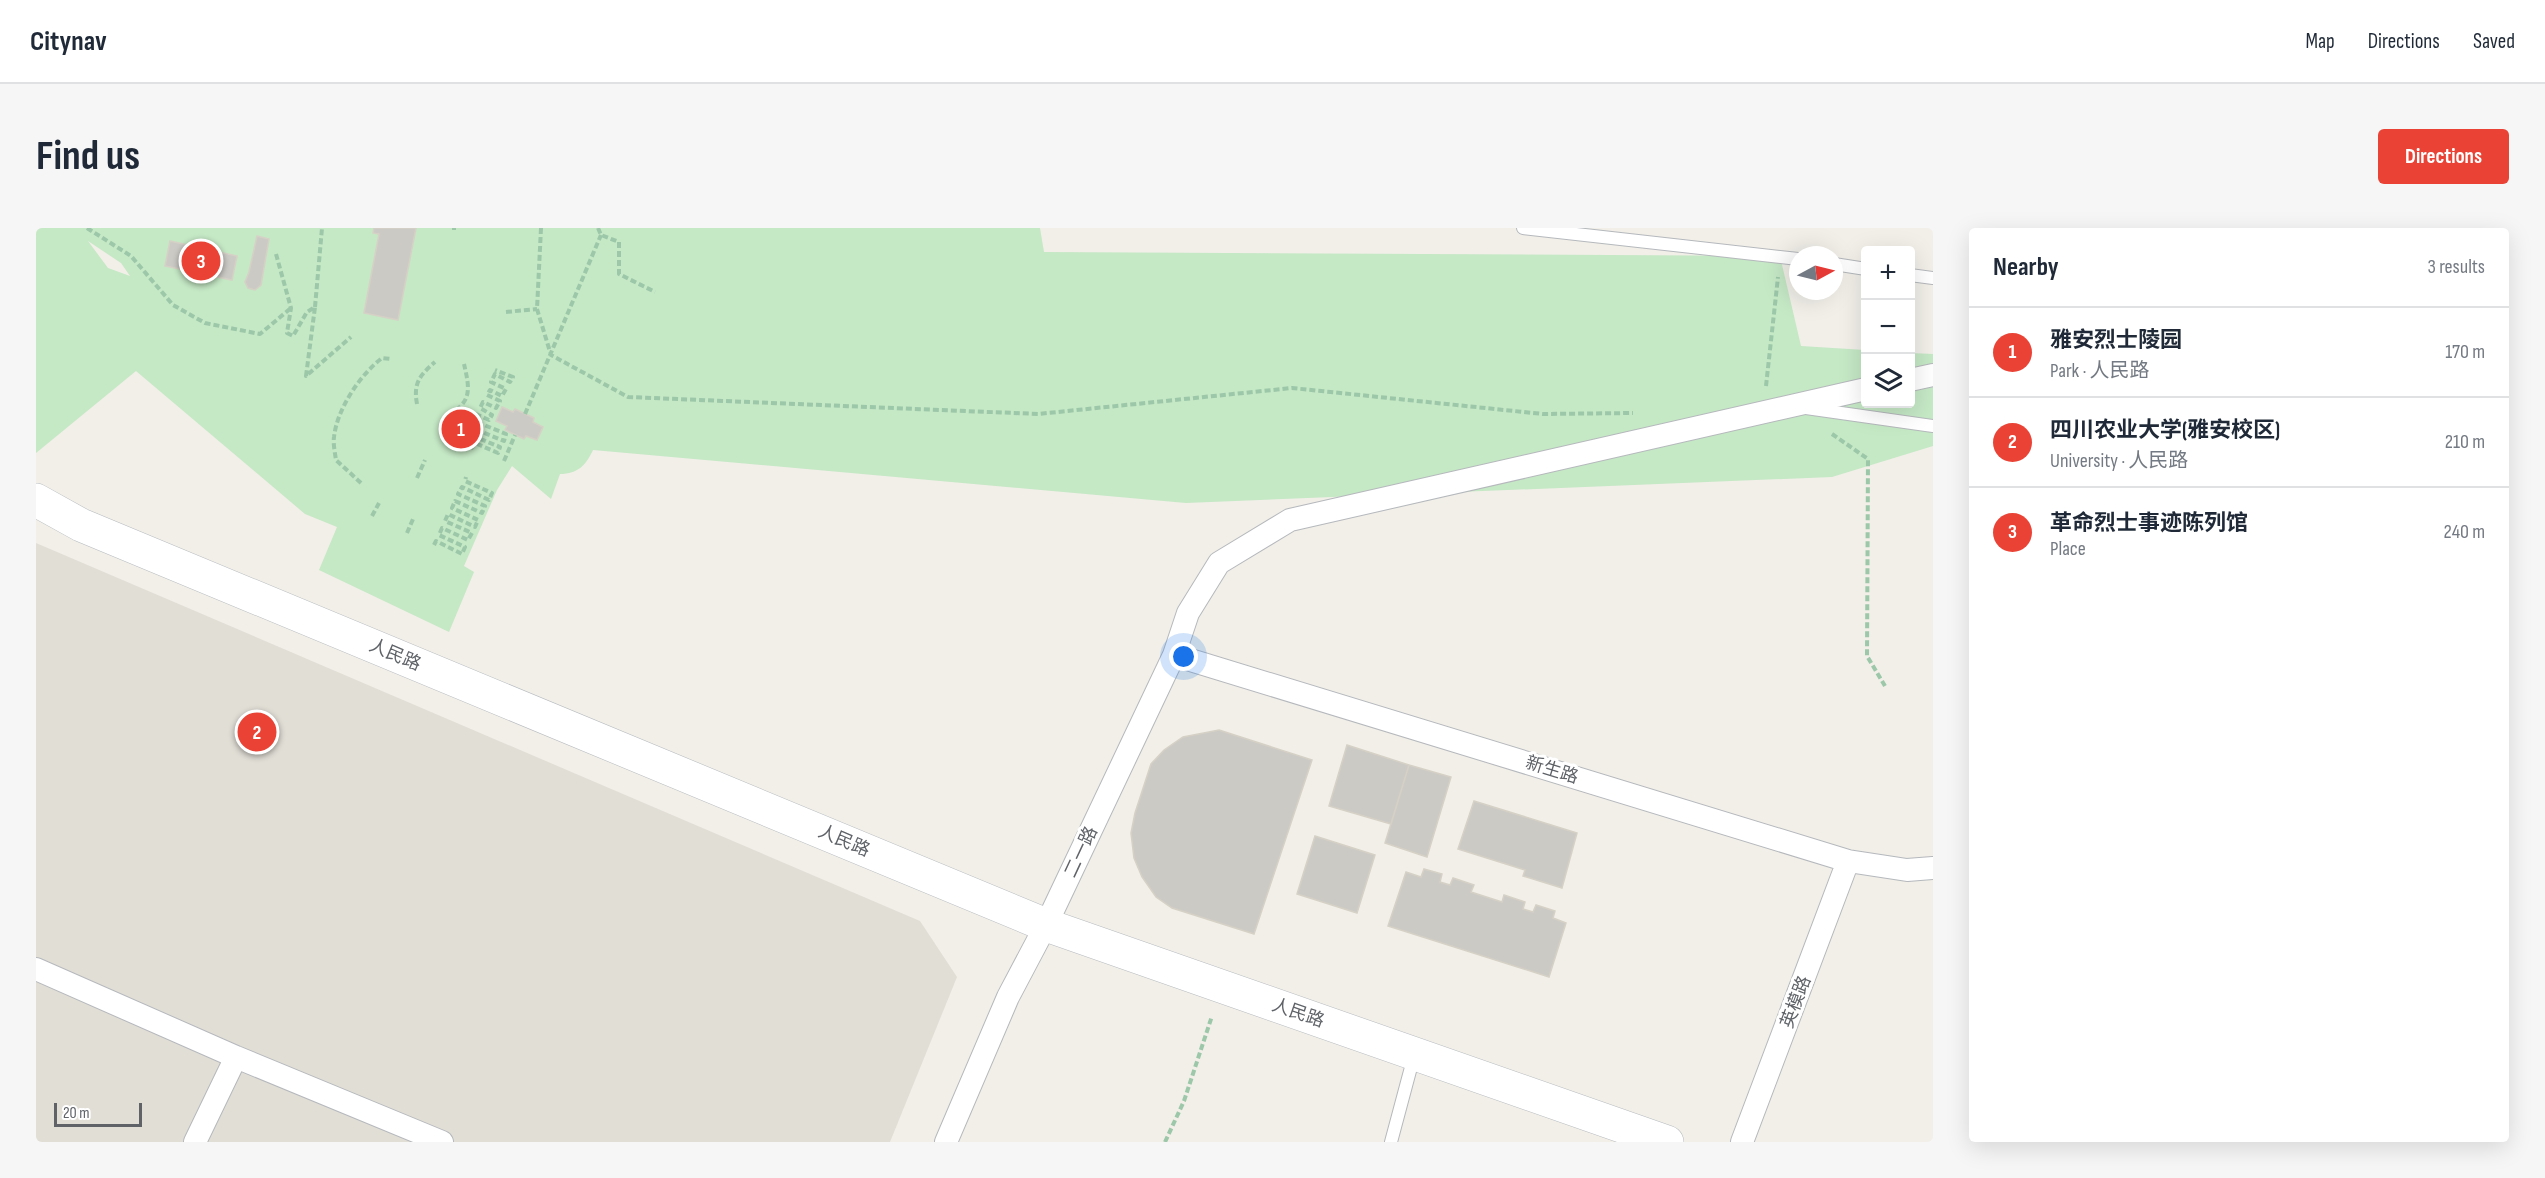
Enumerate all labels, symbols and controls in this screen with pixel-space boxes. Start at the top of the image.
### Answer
text: Citynav [30,25,107,58]
text: Map [2305,29,2335,54]
text: Directions [2368,29,2440,54]
text: Saved [2473,29,2515,54]
button: Directions [2378,129,2509,184]
text: Find us [36,131,140,182]
pin: 3 [182,238,220,284]
north arrow [1789,246,1843,300]
map controls [1861,246,1915,408]
button: + [1861,246,1915,300]
text: Nearby [1993,252,2059,283]
text: 3 results [2428,255,2485,279]
button: − [1861,300,1915,354]
text: 雅安烈士陵园 [2050,327,2182,354]
text: 1 [2009,340,2016,364]
text: 170 m [2445,340,2485,364]
button: layers [1861,354,1915,408]
text: Park · 人民路 [2050,359,2150,383]
pin: 1 [442,406,480,452]
text: 四川农业大学(雅安校区) [2050,417,2280,444]
text: 2 [2008,430,2017,454]
text: 210 m [2445,430,2485,454]
text: University · 人民路 [2050,449,2188,473]
text: 革命烈士事迹陈列馆 [2050,510,2248,537]
text: 3 [2008,520,2017,544]
text: 240 m [2444,520,2485,544]
text: Place [2050,537,2086,561]
street label: 人民路 [366,635,424,675]
your location [1169,642,1198,671]
pin: 2 [238,710,276,754]
street label: 新生路 [1523,752,1581,788]
street label: 人民路 [815,821,873,861]
street label: 二一路 [1060,823,1102,881]
street label: 英模路 [1777,973,1815,1031]
street label: 人民路 [1269,994,1327,1032]
scale bar [54,1100,142,1128]
text: 20 m [63,1104,90,1123]

